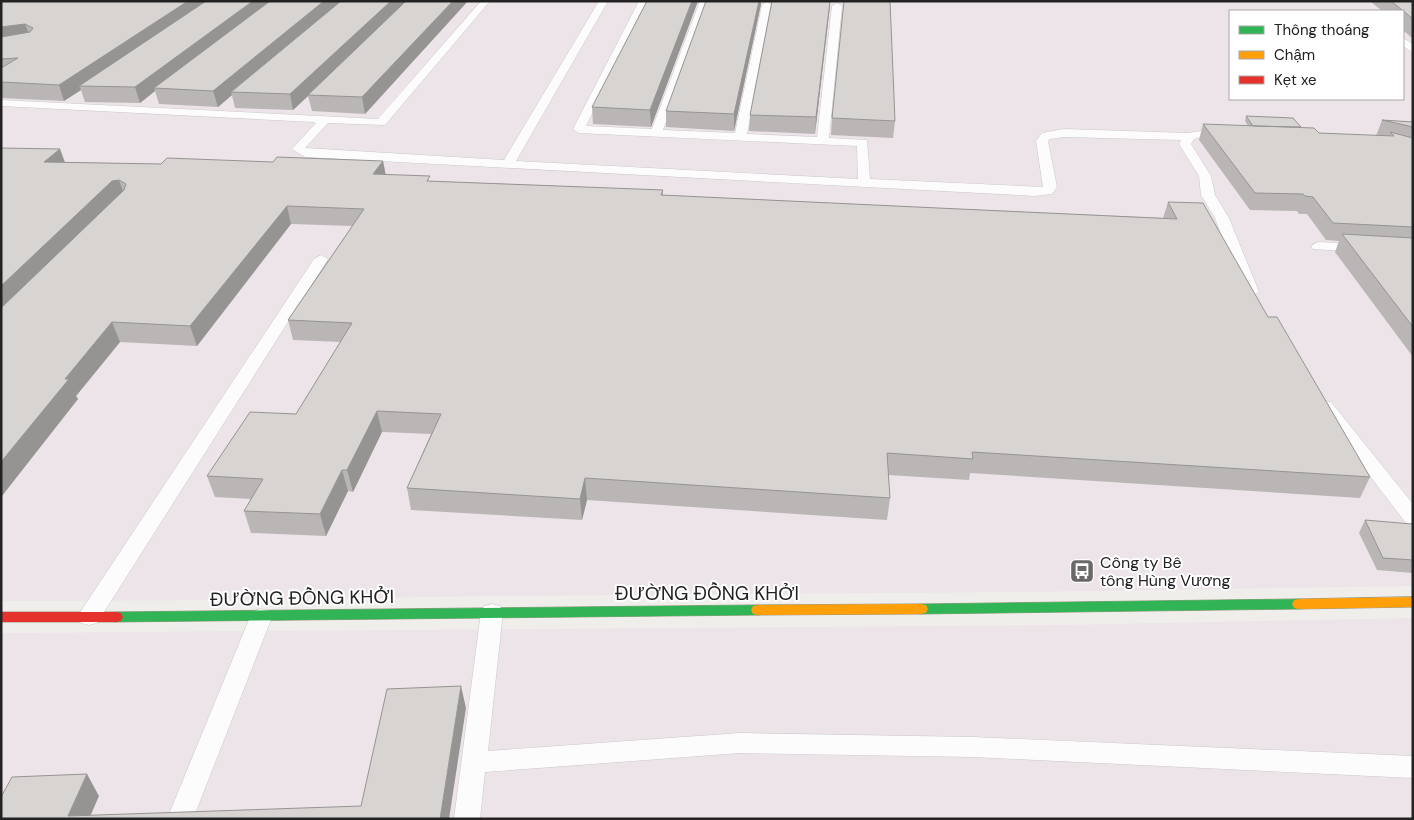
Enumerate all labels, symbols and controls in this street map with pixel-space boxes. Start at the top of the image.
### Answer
legend [1229,10,1404,100]
text: Thông thoáng [1274,20,1369,40]
text: Chậm [1274,45,1315,65]
text: Kẹt xe [1274,70,1317,90]
place label: Công ty Bê tông Hùng Vương [1100,552,1230,591]
bus stop icon: Công ty Bê tông Hùng Vương [1069,558,1095,584]
street label: ĐƯỜNG ĐỒNG KHỞI [615,581,799,606]
street label: ĐƯỜNG ĐỒNG KHỞI [210,584,394,612]

